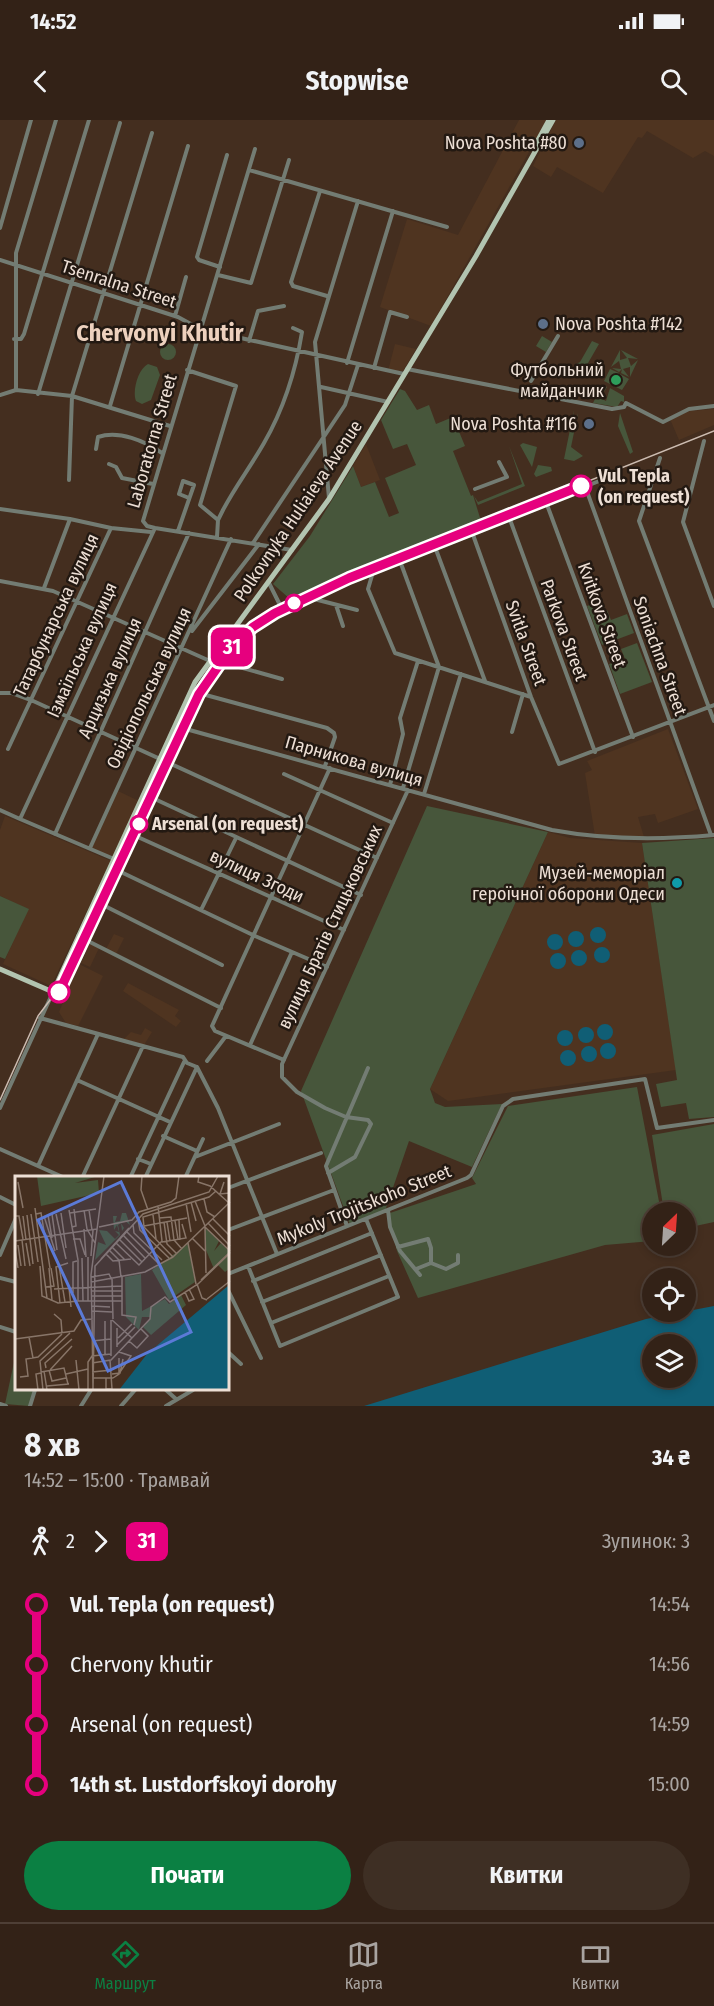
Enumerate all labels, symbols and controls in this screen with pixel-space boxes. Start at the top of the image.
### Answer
text: 14:52 [30,8,77,35]
icon: back [24,65,57,98]
text: Stopwise [305,65,409,97]
icon: search [657,65,690,98]
place label: Nova Poshta #80 [445,132,567,154]
marker: Nova Poshta #80 [572,136,586,150]
street label: Tsenralna Street [59,255,179,313]
place label: Nova Poshta #142 [555,313,682,335]
marker: Nova Poshta #142 [536,317,550,331]
district label: Chervonyi Khutir [76,319,244,347]
place label: Футбольний майданчик [510,359,605,402]
street label: Laboratorna Street [122,371,182,511]
marker: Футбольний майданчик [609,373,623,387]
place label: Nova Poshta #116 [450,413,577,435]
street label: Polkovnyka Huliaieva Avenue [229,416,367,606]
marker: Nova Poshta #116 [582,417,596,431]
place label: Vul. Tepla (on request) [597,465,690,508]
marker: Vul. Tepla (on request) [570,475,592,497]
street label: Татарбунарська вулиця [9,530,103,700]
street label: Kvitkova Street [573,559,631,671]
street label: Parkova Street [535,576,593,684]
street label: Ізмаїльська вулиця [42,579,122,721]
street label: Soniachna Street [628,593,692,719]
unlabelled marker [285,594,303,612]
street label: Svitla Street [500,597,552,689]
street label: Овідіопольська вулиця [102,604,196,772]
street label: Арцизька вулиця [74,614,146,742]
line badge: 31 [205,628,259,666]
text: 31 [223,634,241,660]
street label: Парникова вулиця [283,731,425,791]
place label: Arsenal (on request) [151,813,304,835]
marker: Arsenal (on request) [130,815,148,833]
street label: вулиця Братів Стицьковських [273,821,387,1032]
street label: вулиця Згоди [206,845,308,907]
place label: Музей-меморіал героїчної оборони Одеси [472,862,665,905]
marker: Музей-меморіал героїчної оборони Одеси [670,876,684,890]
unlabelled marker [48,981,70,1003]
street label: Mykoly Trojitskoho Street [274,1160,455,1250]
inset map [15,1176,230,1391]
north arrow [642,1202,696,1256]
map controls [642,1202,696,1388]
button: locate [642,1268,696,1322]
button: layers [642,1334,696,1388]
text: 8 хв [24,1425,80,1465]
text: 34 ₴ [652,1444,690,1471]
text: 14:52 – 15:00 · Трамвай [24,1468,210,1492]
icon: walk [24,1525,57,1558]
icon: forward [84,1525,117,1558]
text: 31 [138,1528,156,1554]
text: 2 [66,1529,75,1553]
text: Зупинок: 3 [602,1529,690,1553]
text: Vul. Tepla (on request) [70,1591,274,1618]
text: 14:54 [649,1592,690,1616]
text: Chervony khutir [70,1651,213,1678]
text: 14:56 [649,1652,690,1676]
text: Arsenal (on request) [70,1711,252,1738]
text: 14:59 [650,1712,690,1736]
text: 14th st. Lustdorfskoyi dorohy [70,1771,337,1798]
text: 15:00 [648,1772,690,1796]
button: Почати [24,1841,351,1910]
button: Квитки [363,1841,690,1910]
tab: Маршрут [94,1938,156,1993]
tab: Карта [345,1938,383,1993]
tab: Квитки [572,1938,620,1993]

